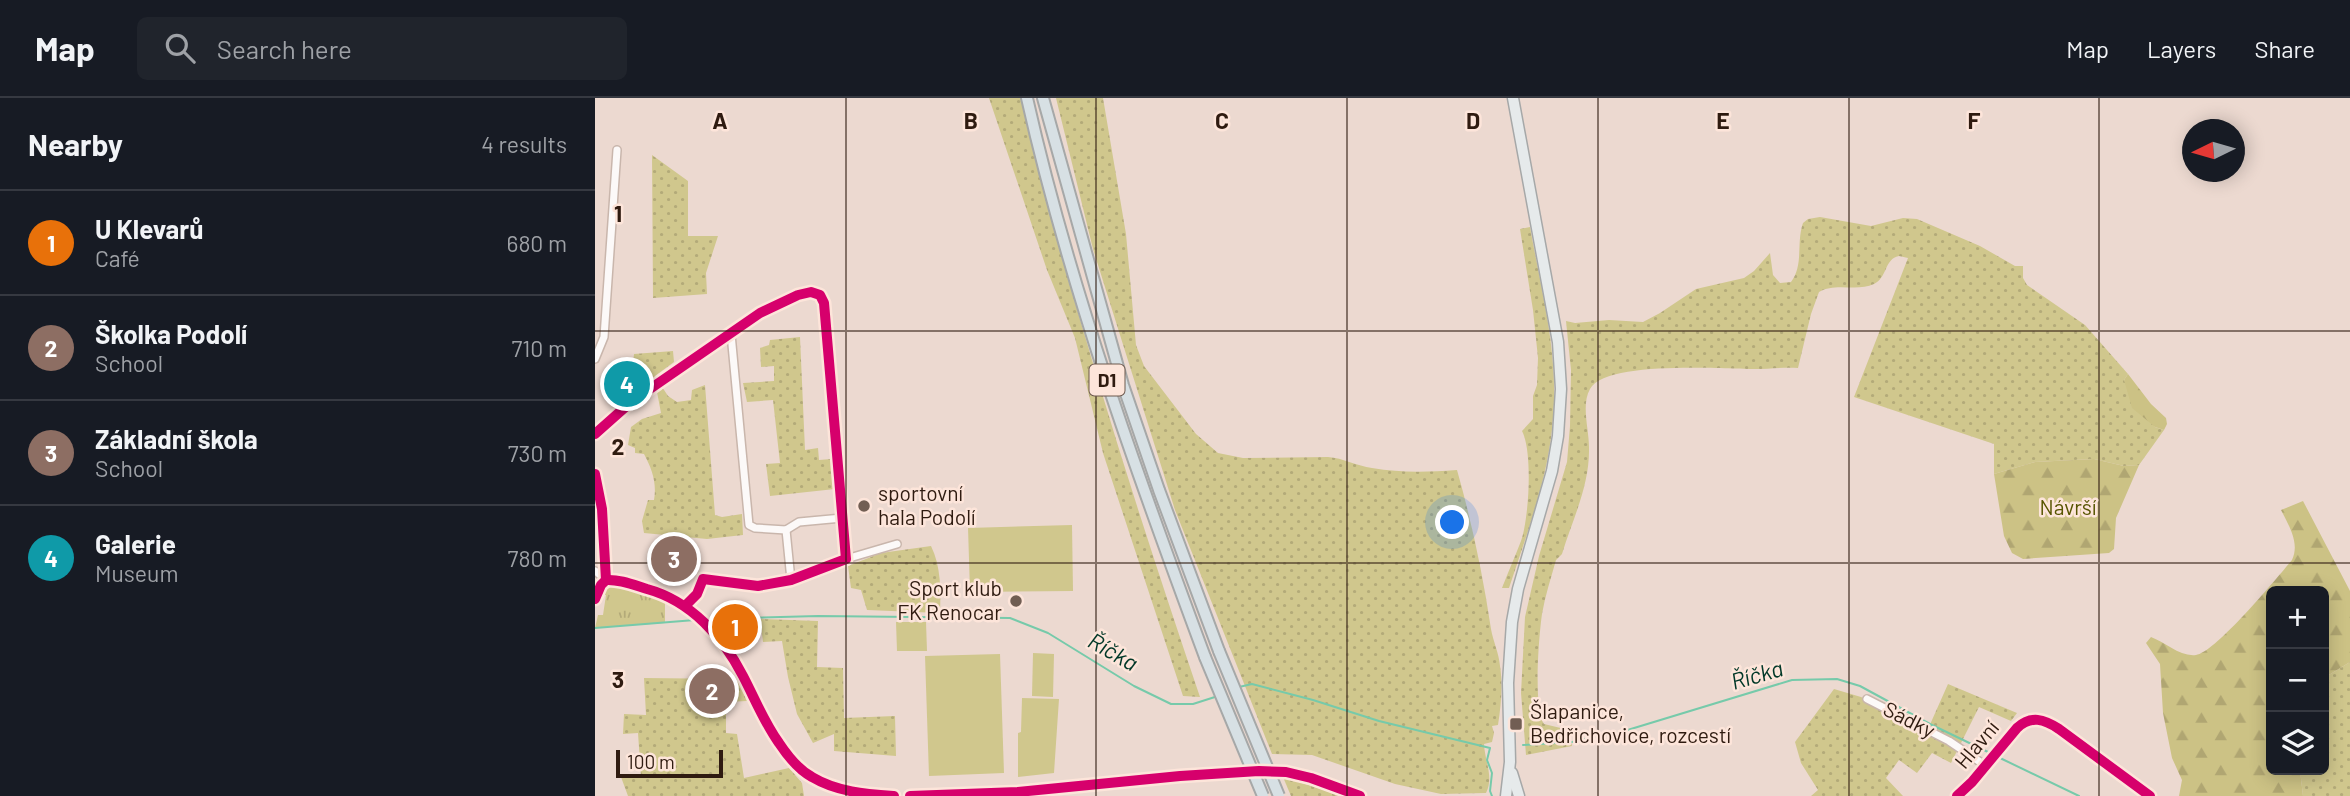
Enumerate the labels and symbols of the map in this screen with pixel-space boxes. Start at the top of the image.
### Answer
text: A [712,106,728,134]
text: B [964,106,978,134]
text: C [1215,106,1229,134]
text: D [1466,106,1480,134]
text: E [1716,106,1730,134]
text: F [1968,106,1981,134]
north arrow [2182,119,2245,182]
text: 1 [614,199,622,227]
pin: 4 [604,358,650,410]
road number: D1 [1089,364,1125,396]
text: 2 [612,432,624,460]
place label: sportovní hala Podolí [878,480,976,529]
park label: Návrší [2040,494,2097,519]
marker: sportovní hala Podolí [856,498,872,514]
your location [1435,505,1469,539]
pin: 3 [651,533,697,585]
place label: Sport klub FK Renocar [897,575,1002,624]
marker: Sport klub FK Renocar [1008,593,1024,609]
pin: 1 [712,601,758,653]
water label: Říčka [1084,626,1143,677]
water label: Říčka [1727,653,1786,695]
text: 3 [612,665,624,693]
pin: 2 [689,665,735,717]
street label: Sádky [1880,695,1940,742]
place label: Šlapanice, Bedřichovice, rozcestí [1530,698,1732,747]
street label: Hlavní [1949,715,2003,773]
marker: Šlapanice, Bedřichovice, rozcestí [1508,716,1524,732]
scale bar [616,747,723,779]

